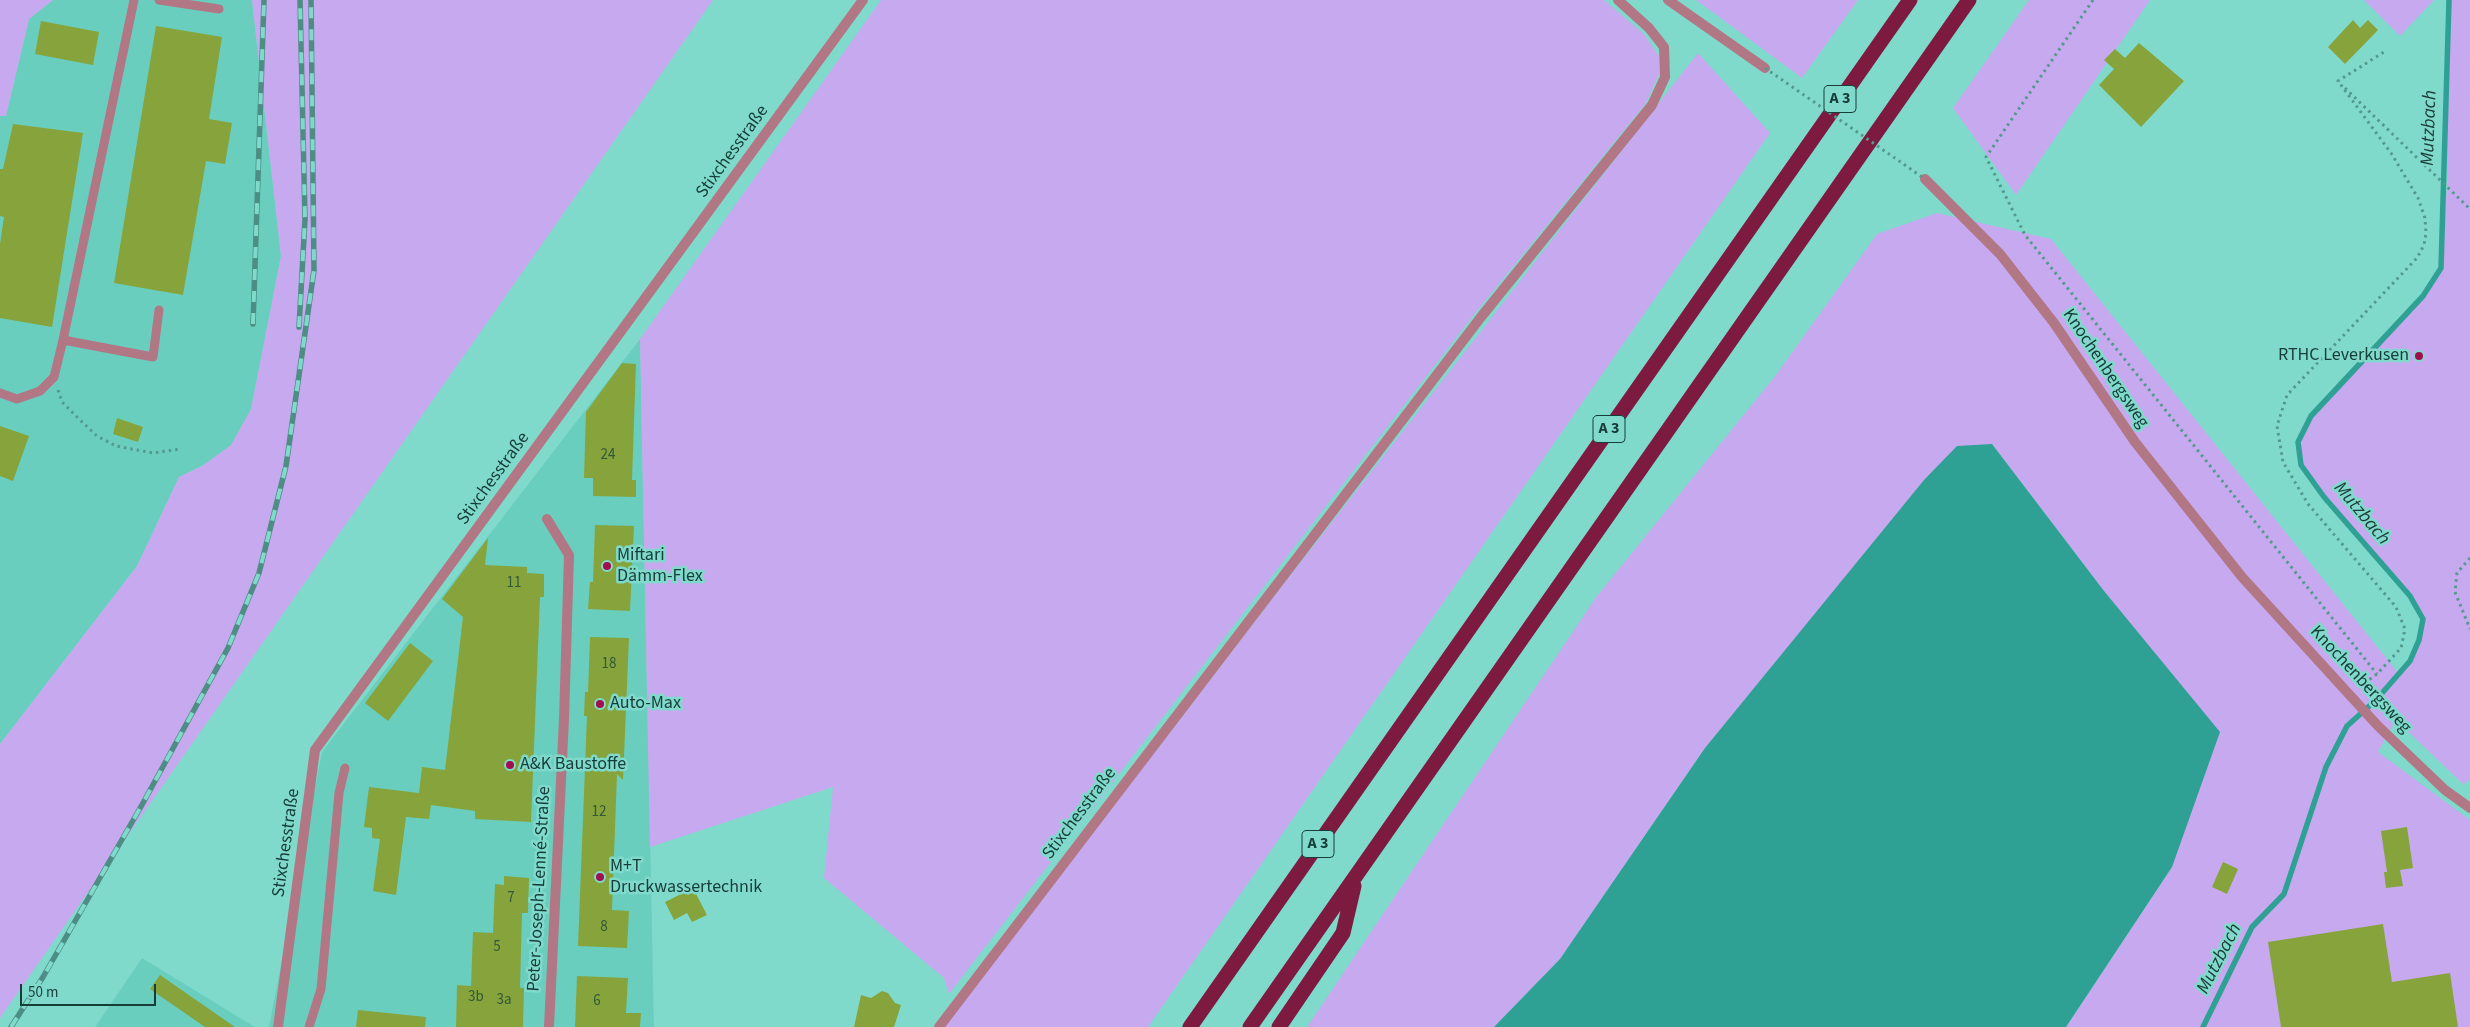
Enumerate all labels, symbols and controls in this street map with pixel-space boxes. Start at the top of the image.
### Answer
road number: A 3 [1824,86,1856,112]
water label: Mutzbach [2417,90,2443,166]
street label: Stixchesstraße [692,101,774,203]
street label: Knochenbergsweg [2057,305,2153,433]
place label: RTHC Leverkusen [2278,345,2409,367]
marker: RTHC Leverkusen [2413,350,2425,362]
road number: A 3 [1593,416,1625,442]
street label: Stixchesstraße [453,428,535,530]
house number: 24 [601,447,615,465]
water label: Mutzbach [2328,478,2394,550]
place label: Miftari Dämm-Flex [617,545,703,588]
marker: Miftari Dämm-Flex [601,560,613,572]
house number: 11 [507,575,521,593]
street label: Knochenbergsweg [2305,622,2415,738]
house number: 18 [602,656,616,674]
place label: Auto-Max [610,693,681,715]
marker: Auto-Max [594,698,606,710]
place label: A&K Baustoffe [520,754,626,776]
marker: A&K Baustoffe [504,759,516,771]
street label: Stixchesstraße [1038,764,1122,864]
street label: Peter-Joseph-Lenné-Straße [524,786,556,992]
street label: Stixchesstraße [269,787,305,899]
house number: 12 [592,804,606,822]
road number: A 3 [1302,831,1334,858]
place label: M+T Druckwassertechnik [610,856,762,899]
marker: M+T Druckwassertechnik [594,871,606,883]
house number: 7 [507,890,515,908]
house number: 8 [600,919,608,937]
water label: Mutzbach [2193,920,2247,998]
house number: 5 [493,939,501,957]
scale bar [22,974,159,1006]
text: 50 m [28,982,58,1003]
house number: 3b [468,989,484,1007]
house number: 3a [496,992,512,1010]
house number: 6 [593,993,601,1011]

